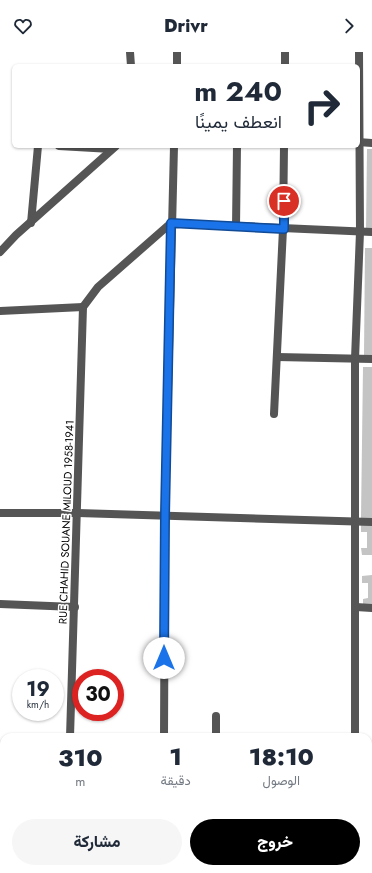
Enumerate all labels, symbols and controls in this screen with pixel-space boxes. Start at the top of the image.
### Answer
text: Drivr [164,13,208,39]
icon: heart [12,15,34,37]
icon: forward [338,15,360,37]
text: 240 m [194,71,282,112]
icon: right [296,80,348,132]
text: انعطف يمينًا [195,109,282,135]
pin [267,184,301,218]
icon: arrive [273,190,295,212]
street label: RUE CHAHID SOUANE MILOUD 1958-1941 [54,420,78,624]
position arrow [143,637,185,679]
speed limit sign: 30 [72,669,124,721]
text: 19 [26,675,50,704]
text: km/h [27,697,49,712]
text: 1 [169,739,182,774]
text: 18:10 [249,739,314,774]
text: 310 [58,740,103,775]
text: دقيقة [161,771,191,790]
text: الوصول [263,771,300,790]
text: m [75,772,85,791]
button: مشاركة [12,819,182,865]
button: خروج [190,819,360,865]

